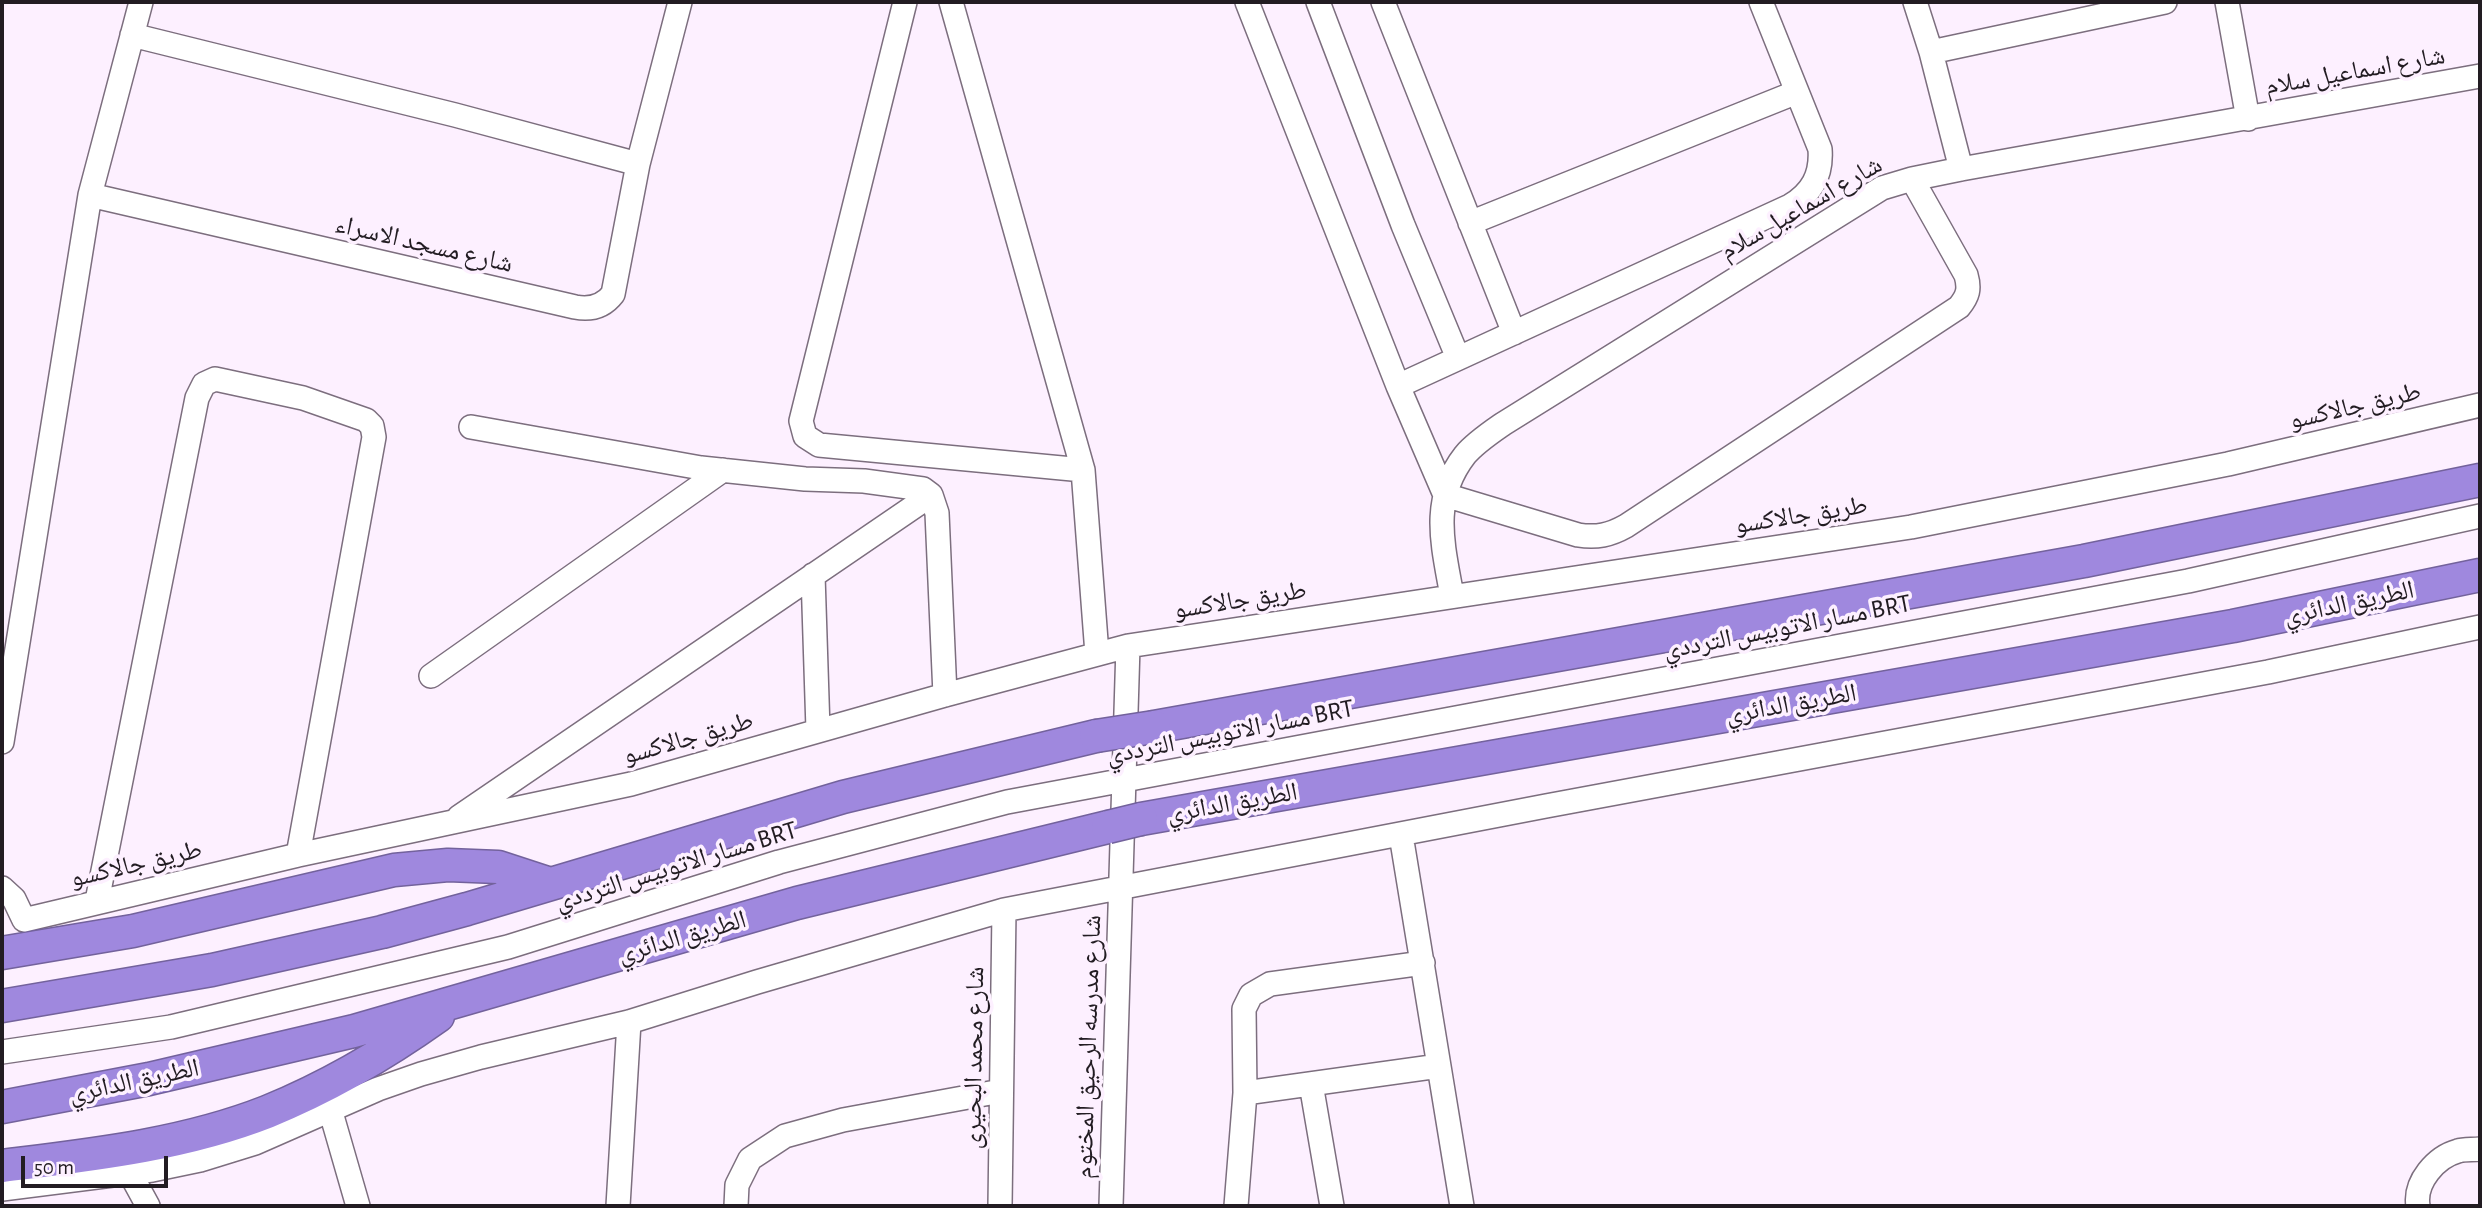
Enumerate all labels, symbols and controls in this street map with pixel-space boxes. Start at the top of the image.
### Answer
street label: شارع اسماعيل سلام [2263,40,2447,102]
street label: شارع اسماعيل سلام [1714,149,1888,267]
street label: شارع مسجد الاسراء [332,208,516,280]
street label: طريق جالاكسو [2286,376,2424,436]
street label: طريق جالاكسو [1732,489,1870,541]
street label: طريق جالاكسو [1171,574,1309,626]
street label: الطريق الدائري [2281,574,2417,632]
street label: مسار الاتوبيس الترددي BRT [1661,588,1913,666]
street label: الطريق الدائري [1723,677,1859,731]
street label: مسار الاتوبيس الترددي BRT [1104,693,1356,771]
street label: طريق جالاكسو [619,704,757,772]
street label: الطريق الدائري [1164,776,1300,830]
street label: مسار الاتوبيس الترددي BRT [551,814,801,918]
street label: طريق جالاكسو [67,834,205,894]
street label: الطريق الدائري [614,904,750,970]
street label: شارع مدرسه الرحيق المختوم [1068,914,1108,1180]
street label: شارع محمد البحيرى [957,966,991,1150]
street label: الطريق الدائري [66,1052,202,1110]
scale bar [24,1142,172,1186]
text: 50 m [34,1157,74,1178]

